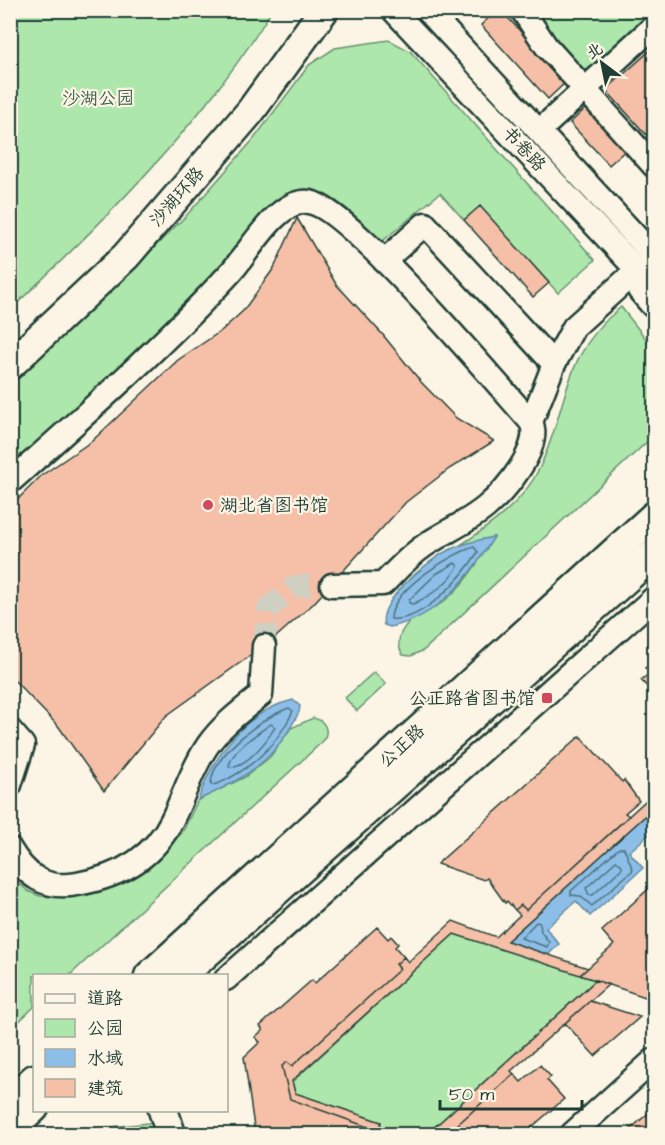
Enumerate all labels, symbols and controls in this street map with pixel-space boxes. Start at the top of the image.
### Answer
north arrow [572,33,632,93]
text: 北 [582,38,607,65]
park label: 沙湖公园 [62,86,134,111]
street label: 书卷路 [496,121,552,177]
street label: 沙湖环路 [144,162,210,232]
place label: 湖北省图书馆 [220,493,328,518]
marker: 湖北省图书馆 [201,498,215,512]
place label: 公正路省图书馆 [409,686,535,711]
marker: 公正路省图书馆 [540,691,554,705]
street label: 公正路 [374,719,430,773]
legend [33,974,228,1112]
text: 道路 [87,986,123,1011]
text: 公园 [87,1016,123,1041]
text: 水域 [87,1046,123,1071]
scale bar [440,1073,582,1111]
text: 建筑 [87,1076,123,1101]
text: 50 m [449,1082,494,1107]

